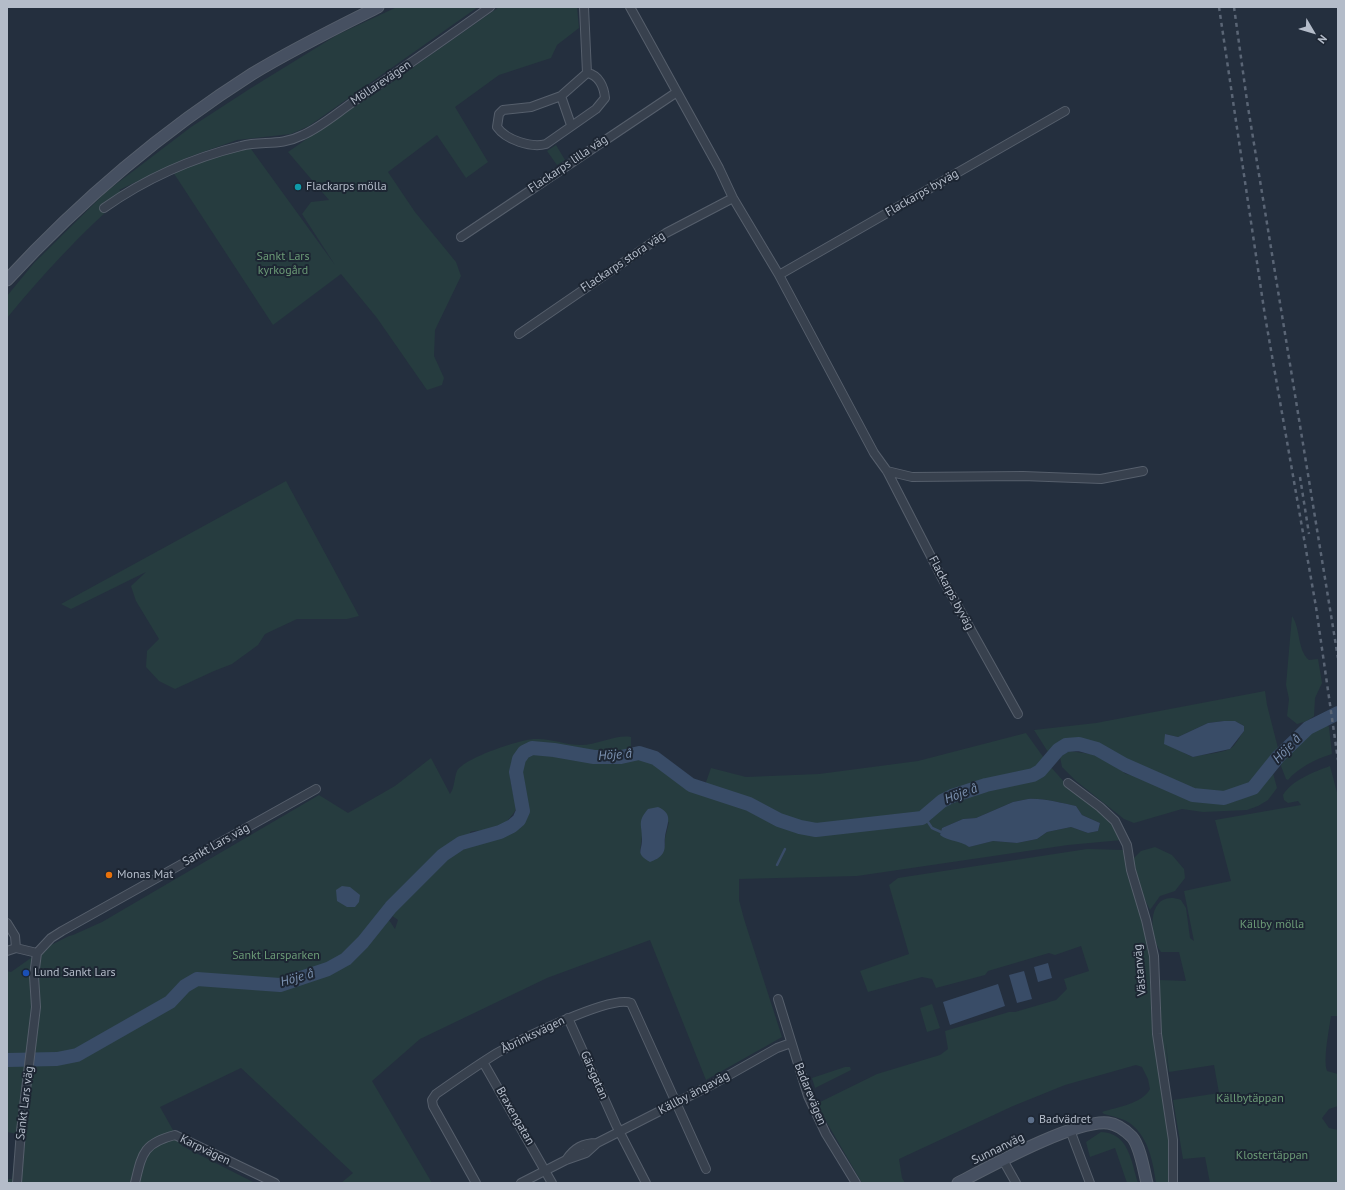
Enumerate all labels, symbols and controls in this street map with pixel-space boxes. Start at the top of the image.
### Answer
north arrow [1293,12,1333,52]
text: N [1315,32,1330,47]
street label: Möllarevägen [348,58,414,108]
street label: Flackarps lilla väg [526,132,610,196]
street label: Flackarps byväg [883,166,961,220]
place label: Flackarps mölla [306,180,387,194]
marker: Flackarps mölla [293,182,303,192]
street label: Flackarps stora väg [578,229,668,295]
park label: Sankt Lars kyrkogård [257,250,309,278]
street label: Flackarps byväg [925,554,977,632]
water label: Höje å [1270,731,1304,767]
water label: Höje å [598,746,632,764]
water label: Höje å [942,781,980,807]
street label: Sankt Lars väg [180,821,252,869]
place label: Monas Mat [117,868,173,882]
marker: Monas Mat [104,870,114,880]
park label: Källby mölla [1240,918,1304,932]
street label: Västanväg [1131,943,1149,997]
park label: Sankt Larsparken [232,949,320,963]
place label: Lund Sankt Lars [34,966,116,980]
water label: Höje å [279,966,315,990]
marker: Lund Sankt Lars [21,968,31,978]
street label: Åbrinksvägen [499,1013,567,1057]
street label: Gärsgatan [577,1049,611,1101]
street label: Badarevägen [791,1061,829,1127]
street label: Sankt Lars väg [13,1065,37,1141]
street label: Källby ängaväg [656,1068,732,1118]
street label: Braxengatan [493,1084,537,1148]
park label: Källbytäppan [1216,1092,1284,1106]
place label: Badvädret [1039,1113,1091,1127]
marker: Badvädret [1026,1115,1036,1125]
street label: Sunnanväg [969,1130,1027,1168]
street label: Karpvägen [177,1132,233,1168]
park label: Klostertäppan [1236,1149,1308,1163]

